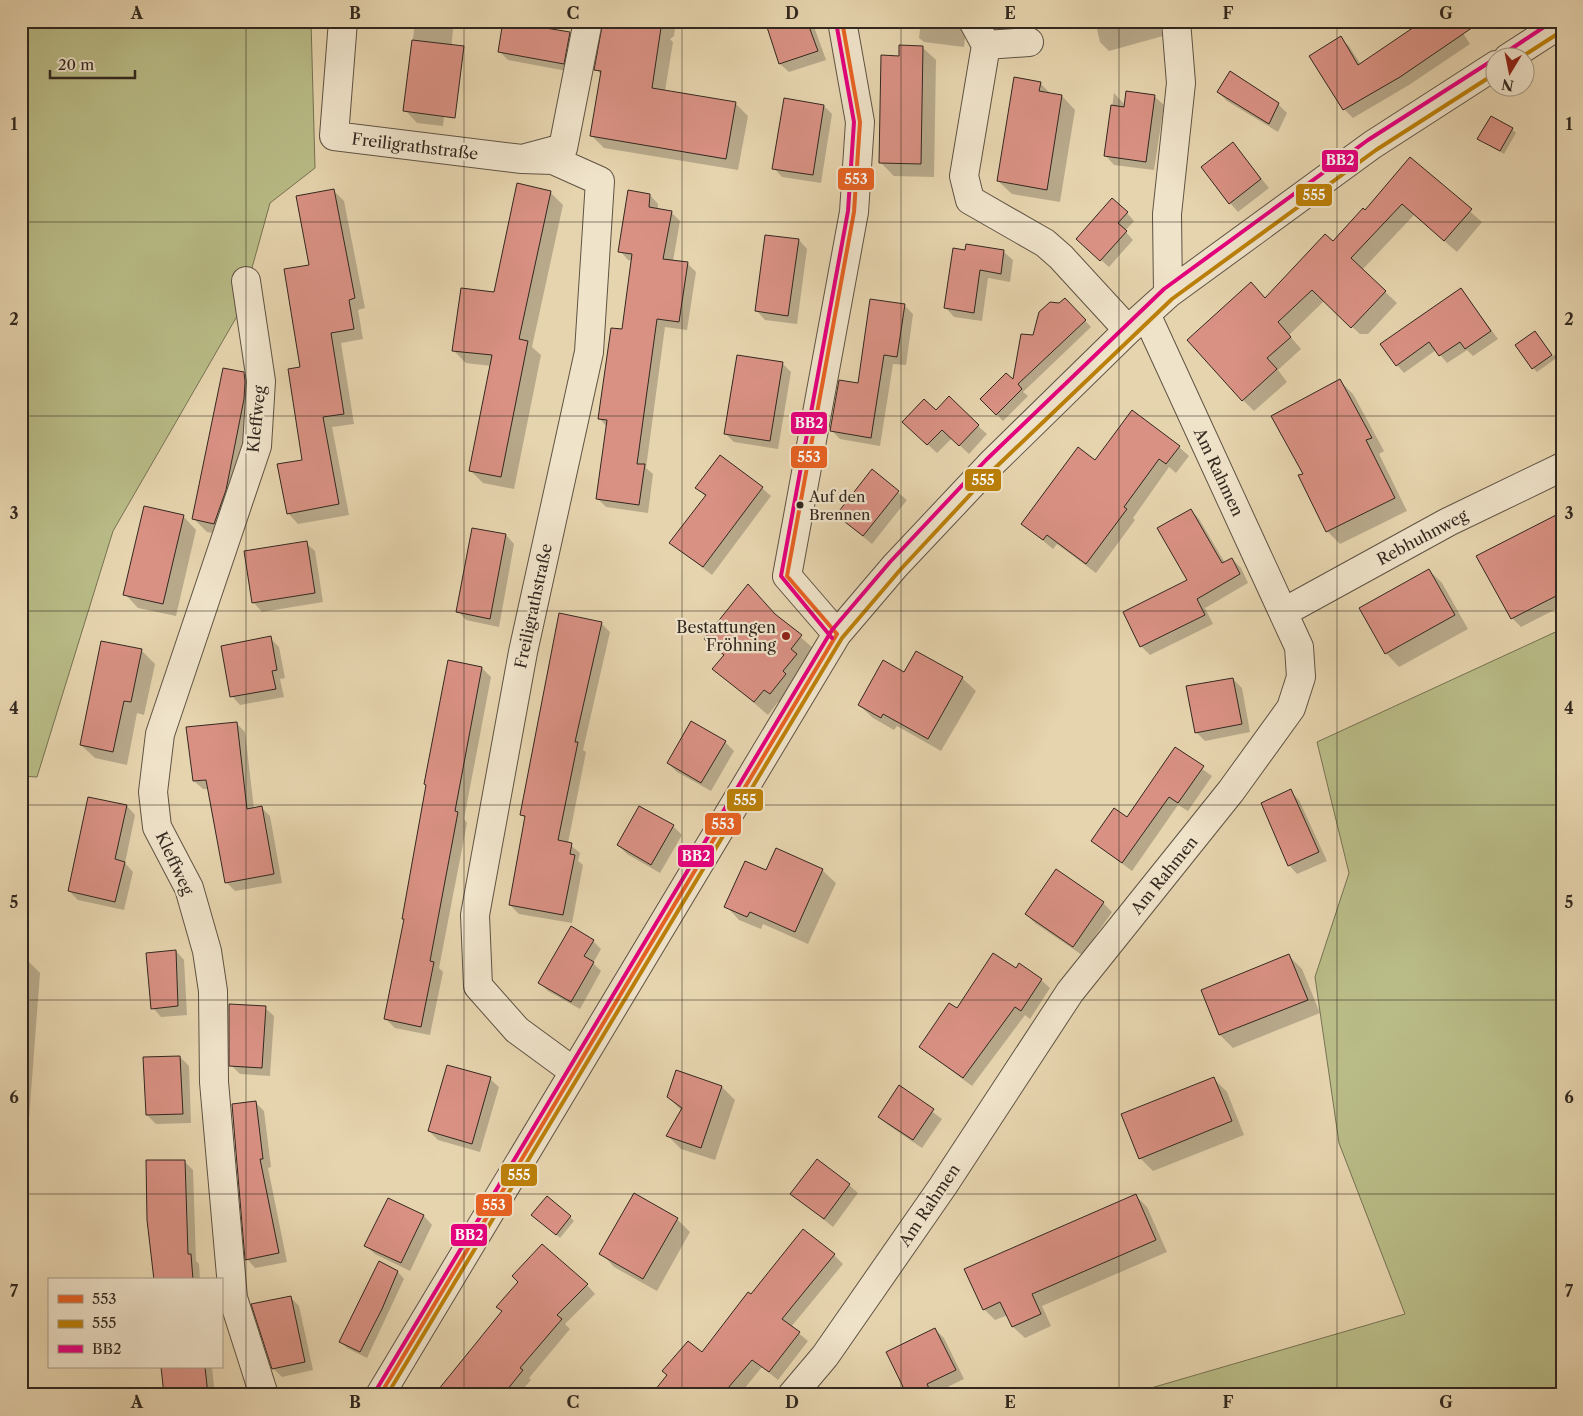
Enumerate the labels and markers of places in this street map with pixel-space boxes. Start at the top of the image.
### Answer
place label: Auf den Brennen [808,487,871,524]
marker: Auf den Brennen [795,500,805,510]
place label: Bestattungen Fröhning [676,617,777,655]
marker: Bestattungen Fröhning [780,630,792,642]

